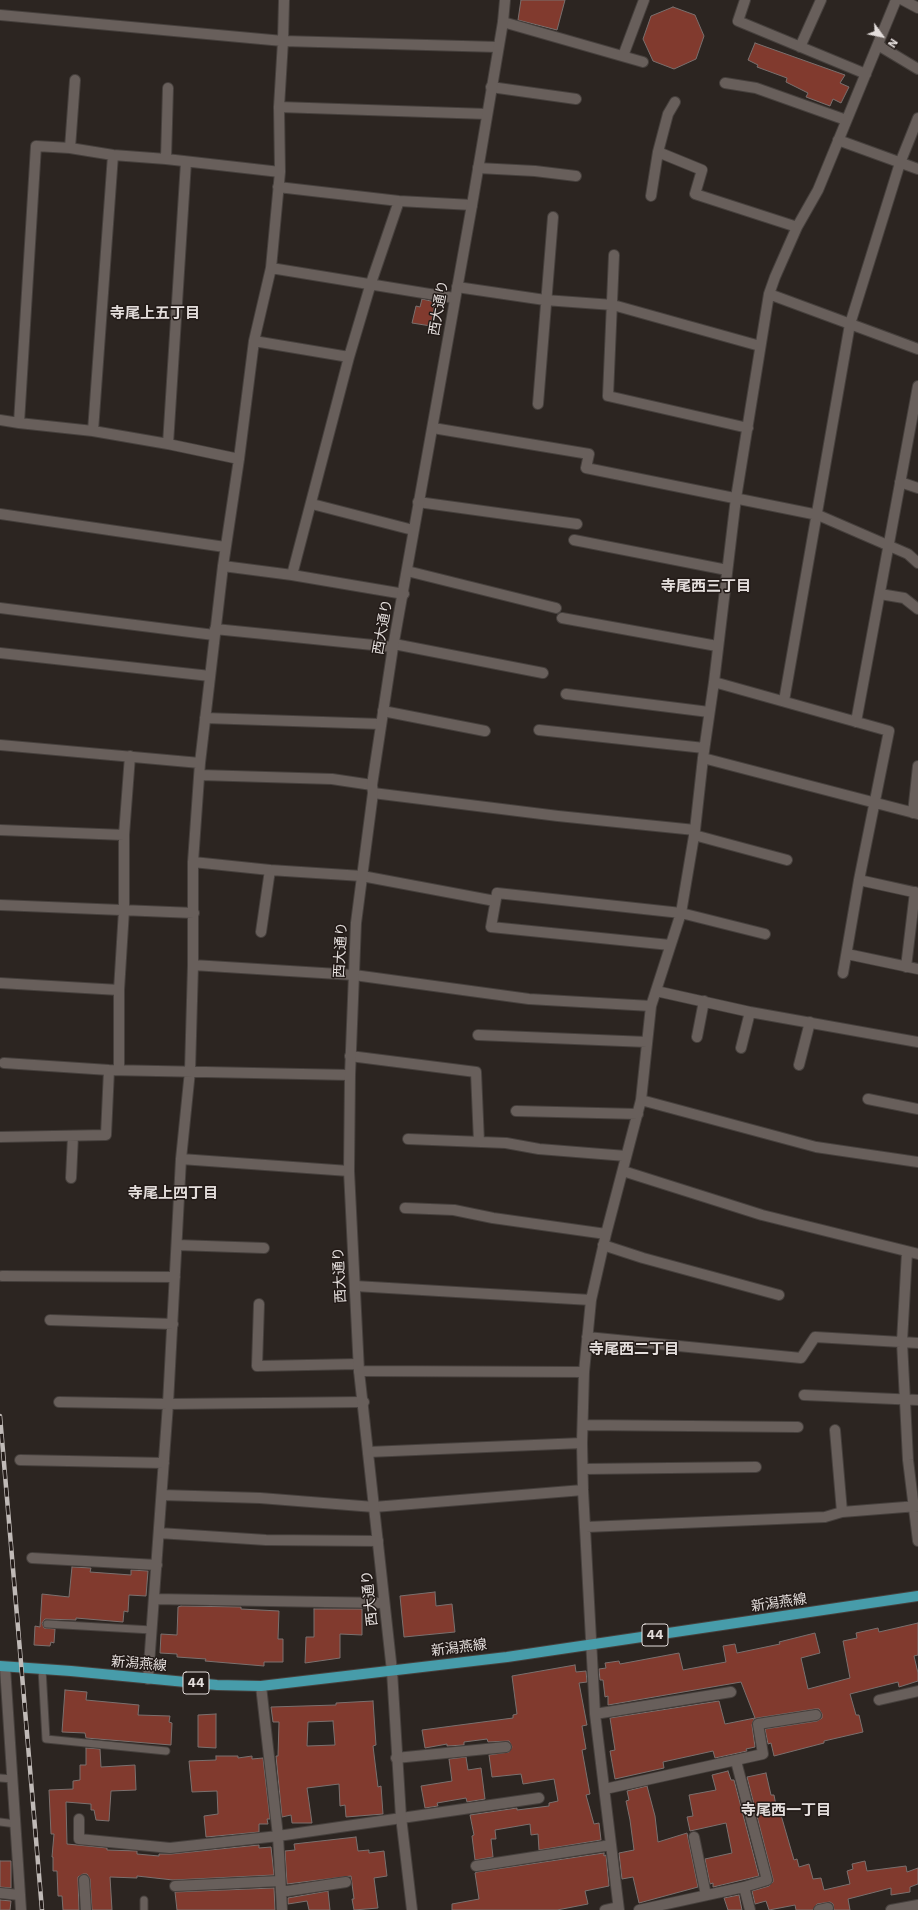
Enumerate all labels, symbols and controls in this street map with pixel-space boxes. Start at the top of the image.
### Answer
north arrow [862,16,902,56]
text: N [885,36,900,50]
street label: 西大通り [426,279,452,337]
district label: 寺尾上五丁目 [110,305,200,323]
district label: 寺尾西三丁目 [661,578,751,596]
street label: 西大通り [370,598,396,656]
street label: 西大通り [331,922,351,978]
district label: 寺尾上四丁目 [128,1185,218,1203]
street label: 西大通り [330,1247,350,1303]
district label: 寺尾西二丁目 [589,1341,679,1359]
street label: 西大通り [359,1569,381,1627]
street label: 新潟燕線 [750,1591,808,1615]
road number: 44 [642,1624,668,1646]
street label: 新潟燕線 [430,1636,488,1660]
street label: 新潟燕線 [110,1653,168,1675]
road number: 44 [183,1672,209,1694]
district label: 寺尾西一丁目 [741,1802,831,1820]

